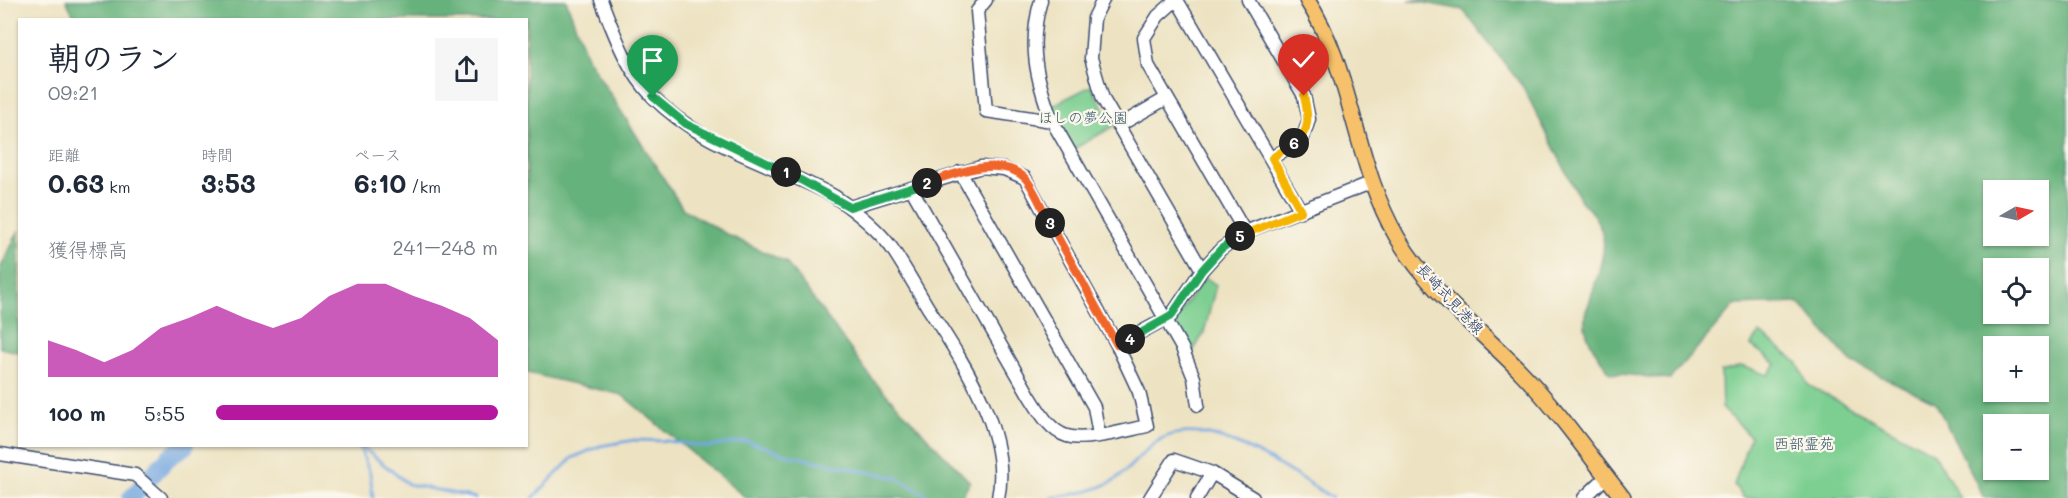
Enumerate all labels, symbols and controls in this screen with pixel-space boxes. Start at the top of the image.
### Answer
pin [1278,34,1329,96]
text: 朝のラン [48,35,180,78]
pin [627,35,678,97]
button: share [435,38,498,101]
icon: check [1287,43,1320,76]
icon: arrive [636,44,669,77]
text: 09:21 [48,79,98,105]
park label: ほしの夢公園 [1038,107,1128,127]
pin: 6 [1279,128,1309,158]
text: 6 [1289,132,1299,153]
text: 距離 [48,144,80,165]
text: 時間 [201,144,233,165]
text: ペース [354,144,401,165]
pin: 1 [771,157,801,187]
text: 1 [782,161,790,182]
text: 0.63 [48,166,104,200]
text: 3:53 [201,166,256,200]
text: 6:10 [354,166,406,200]
pin: 2 [912,168,942,198]
text: 2 [923,172,931,193]
text: km [104,176,130,197]
text: /km [406,176,441,197]
north arrow [1983,180,2049,246]
map controls [1983,180,2049,480]
pin: 3 [1035,208,1065,238]
text: 3 [1045,212,1055,233]
pin: 5 [1225,221,1255,251]
text: 5 [1235,225,1245,246]
text: 241–248 m [392,234,498,260]
text: 獲得標高 [48,236,128,262]
button: locate [1983,258,2049,324]
street label: 長崎式見港線 [1413,259,1489,338]
pin: 4 [1115,324,1145,354]
text: 4 [1125,328,1135,349]
button: + [1983,336,2049,402]
text: 100 m [48,400,106,426]
text: 5:55 [144,400,185,426]
button: − [1983,414,2049,480]
park label: 西部霊苑 [1774,433,1834,453]

